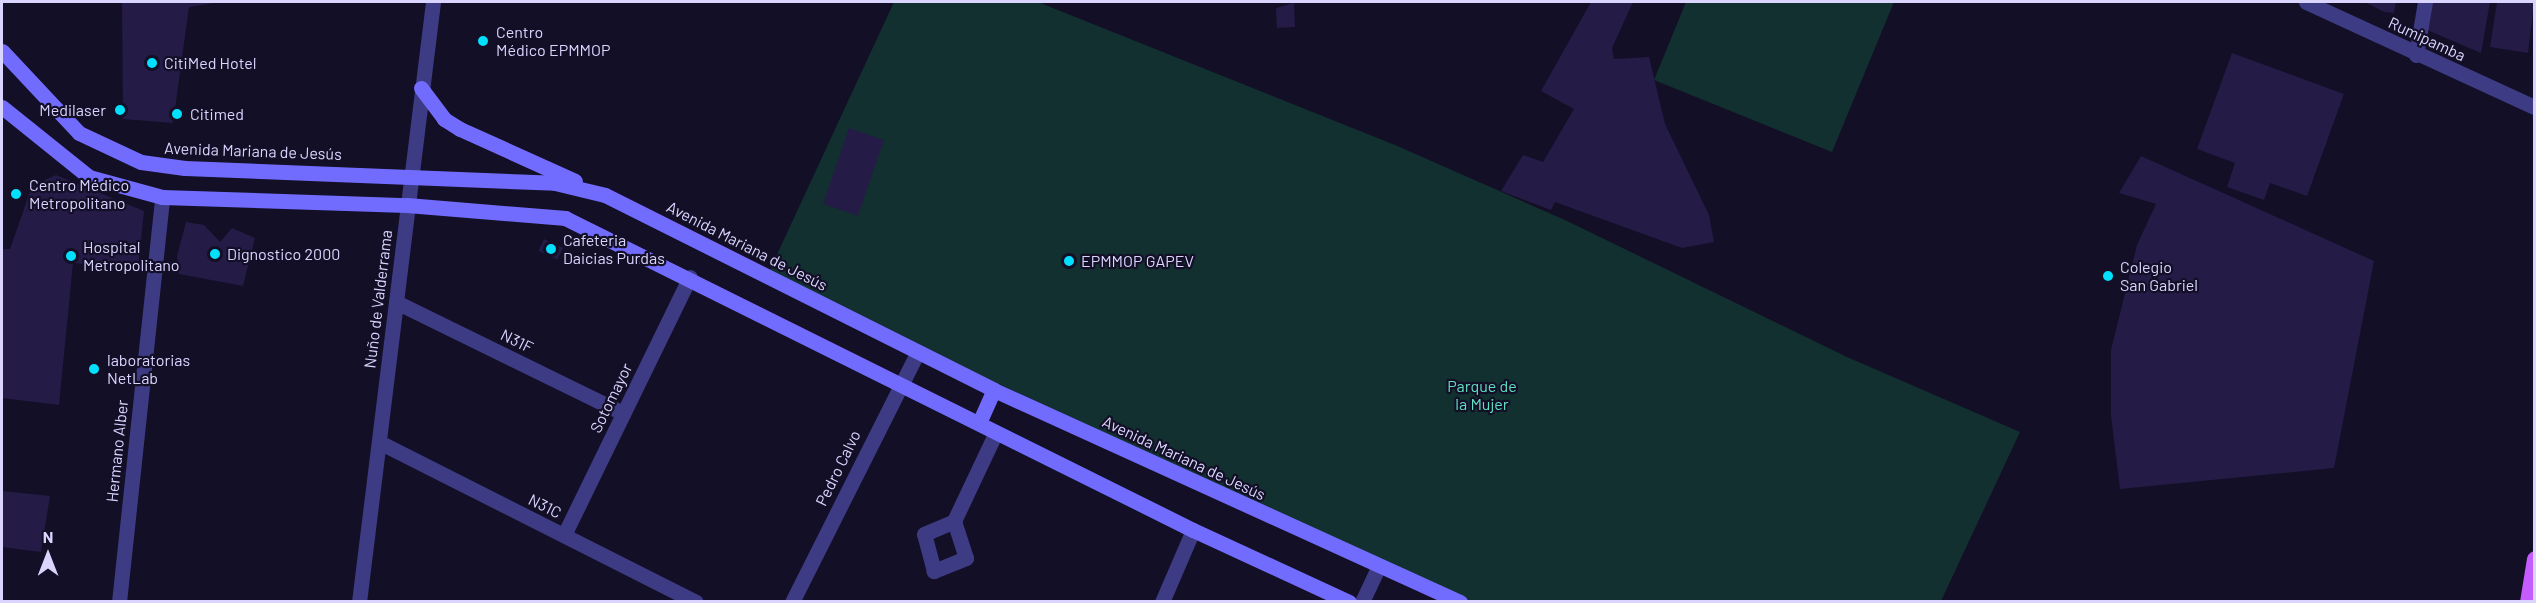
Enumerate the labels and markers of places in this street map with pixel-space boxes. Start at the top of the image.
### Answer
place label: Centro Médico EPMMOP [496,22,610,60]
marker: Centro Médico EPMMOP [474,32,492,50]
place label: CitiMed Hotel [164,53,256,73]
marker: CitiMed Hotel [145,56,159,70]
place label: Medilaser [39,100,106,120]
marker: Medilaser [111,101,129,119]
place label: Citimed [190,104,244,124]
marker: Citimed [168,105,186,123]
place label: Centro Médico Metropolitano [29,175,129,213]
marker: Centro Médico Metropolitano [7,185,25,203]
place label: Cafeteria Daicias Purdas [563,230,665,268]
place label: Hospital Metropolitano [83,237,180,275]
marker: Cafeteria Daicias Purdas [544,242,558,256]
place label: Dignostico 2000 [227,244,340,264]
marker: Dignostico 2000 [208,247,222,261]
marker: Hospital Metropolitano [64,249,78,263]
place label: EPMMOP GAPEV [1081,251,1194,271]
marker: EPMMOP GAPEV [1062,254,1076,268]
place label: Colegio San Gabriel [2120,257,2198,295]
marker: Colegio San Gabriel [2101,269,2115,283]
place label: laboratorias NetLab [107,350,190,388]
marker: laboratorias NetLab [85,360,103,378]

